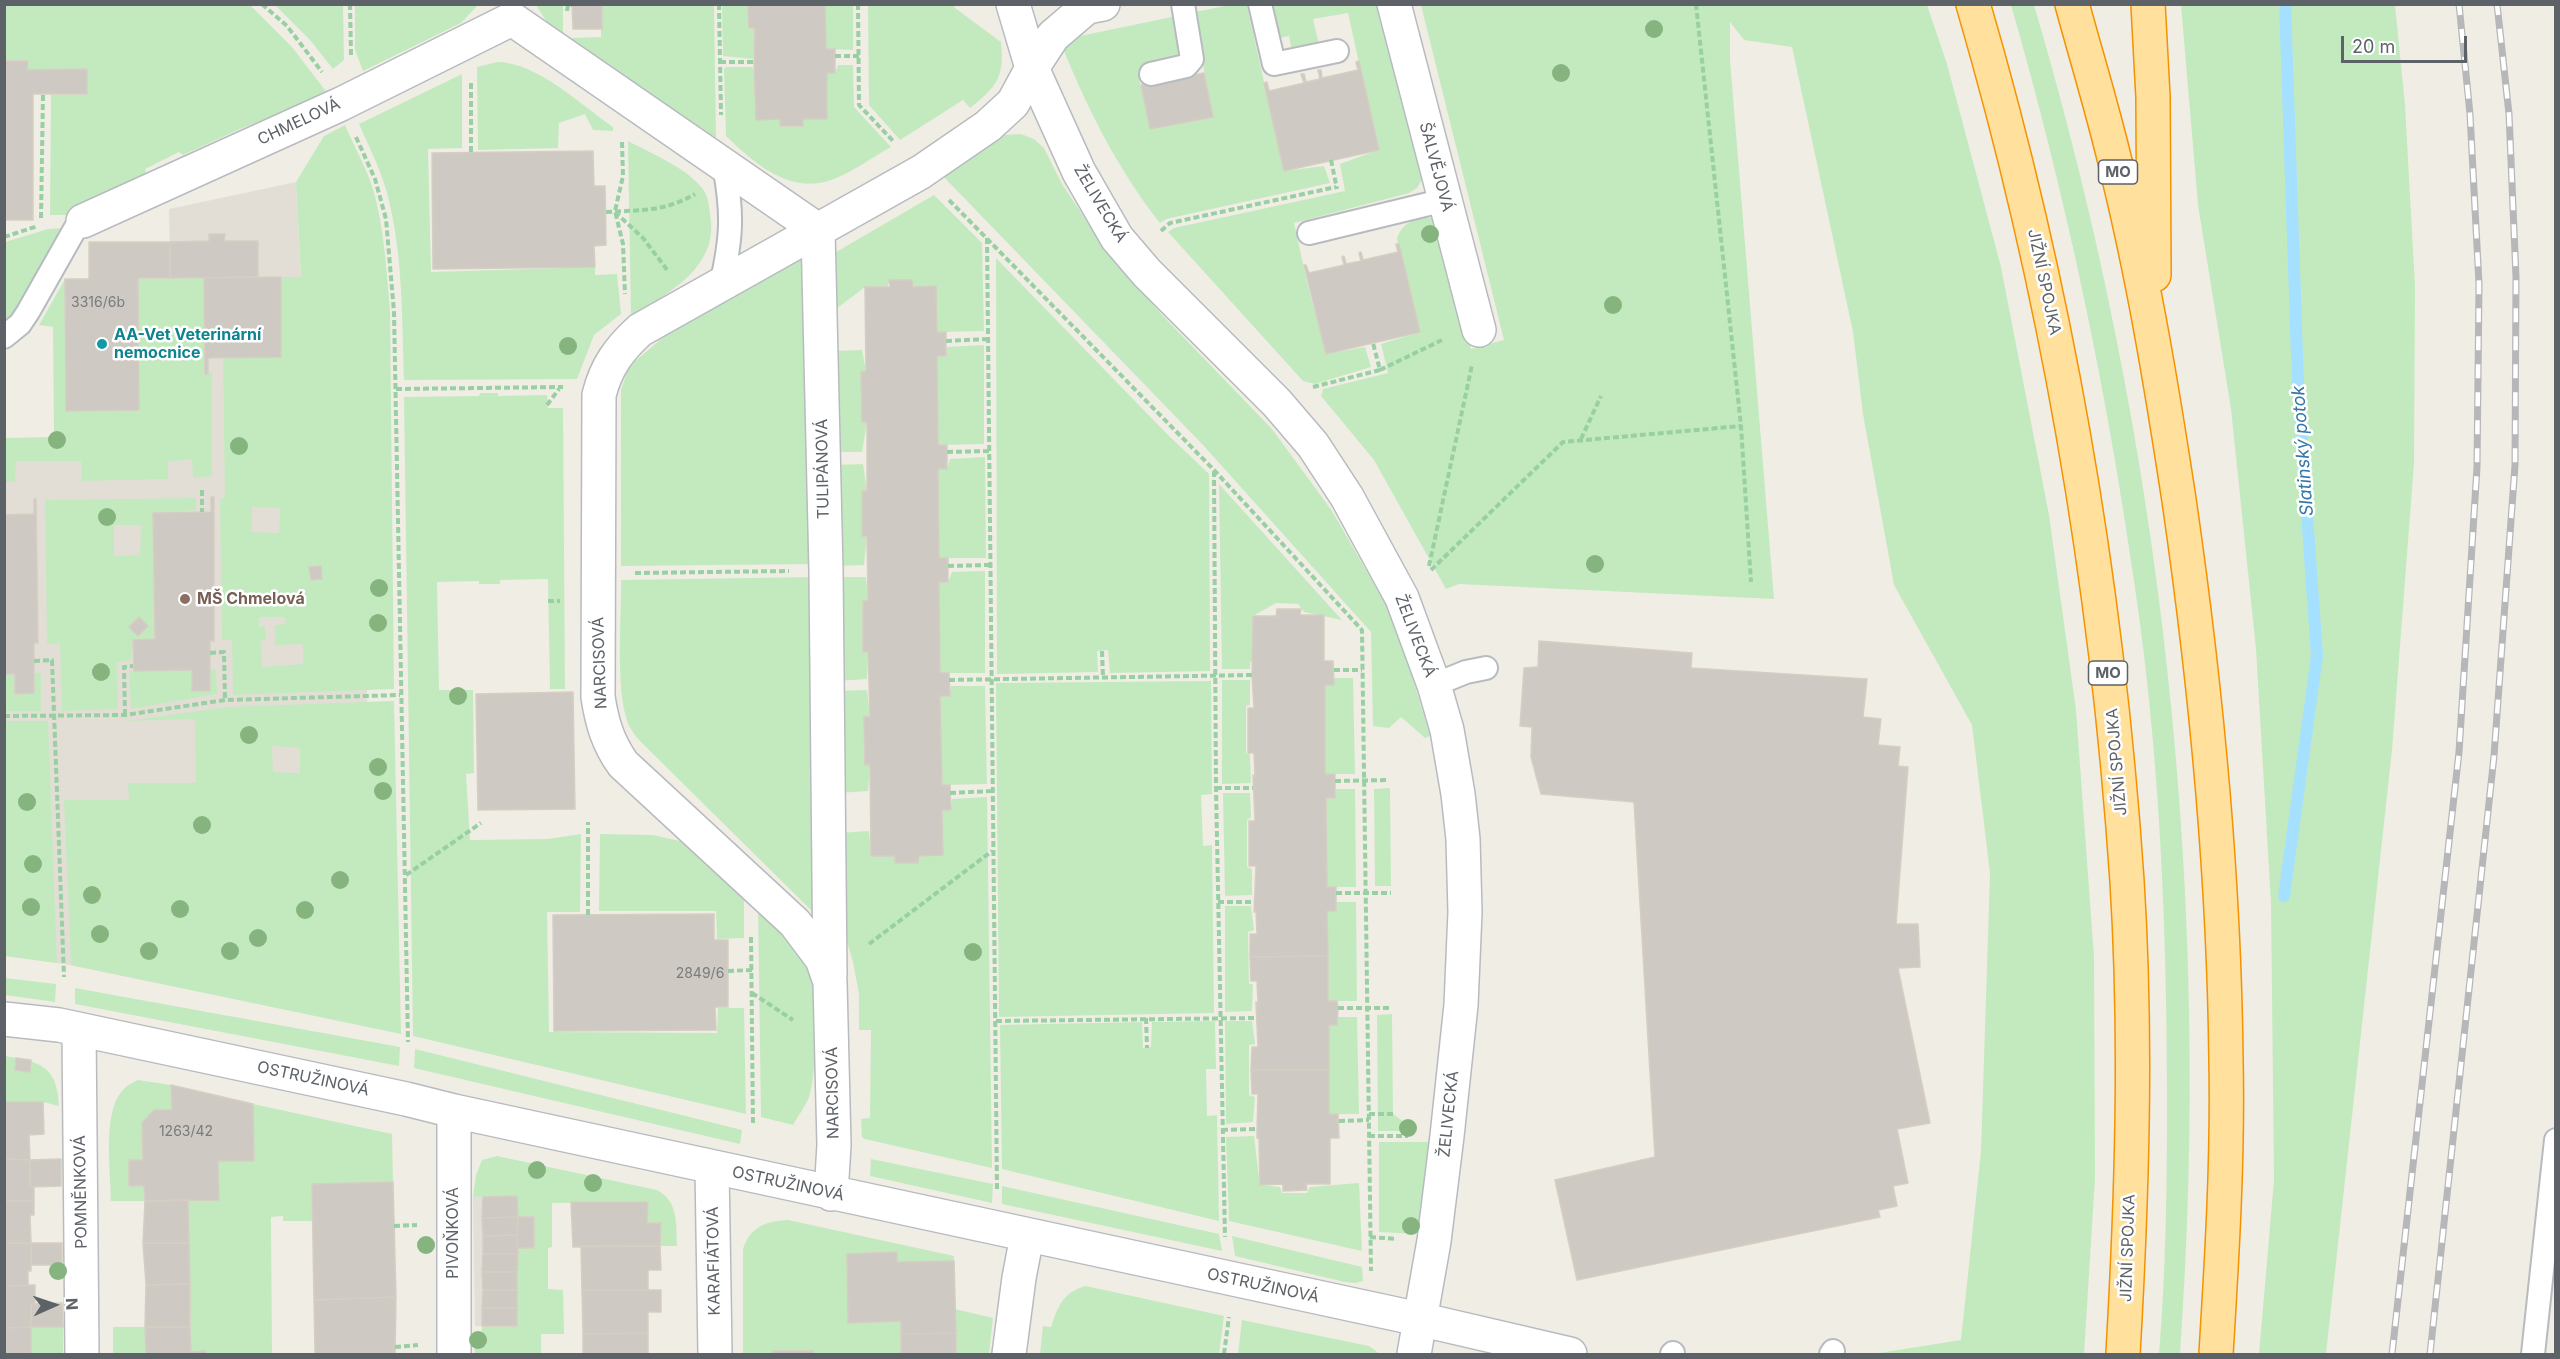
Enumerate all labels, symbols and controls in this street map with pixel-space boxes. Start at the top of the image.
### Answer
scale bar [2344,24,2470,62]
text: 20 m [2352,36,2395,57]
street label: CHMELOVÁ [255,95,343,149]
street label: ŠALVĚJOVÁ [1415,120,1457,214]
road number: MO [2098,160,2138,184]
street label: ŽELIVECKÁ [1069,162,1131,246]
street label: JIŽNÍ SPOJKA [2023,227,2065,337]
house number: 3316/6b [71,295,125,311]
place label: AA-Vet Veterinární nemocnice [114,325,261,363]
marker: AA-Vet Veterinární nemocnice [95,337,109,351]
water label: Slatinský potok [2288,385,2318,517]
street label: TULIPÁNOVÁ [813,419,833,519]
place label: MŠ Chmelová [197,589,305,609]
marker: MŠ Chmelová [178,592,192,606]
street label: ŽELIVECKÁ [1390,592,1440,680]
street label: NARCISOVÁ [589,617,611,709]
road number: MO [2088,661,2128,685]
street label: JIŽNÍ SPOJKA [2103,707,2131,817]
house number: 2849/6 [676,966,724,982]
street label: NARCISOVÁ [823,1047,843,1139]
street label: OSTRUŽINOVÁ [255,1058,371,1100]
street label: ŽELIVECKÁ [1435,1070,1463,1158]
house number: 1263/42 [159,1124,213,1140]
street label: POMNĚNKOVÁ [70,1135,92,1249]
street label: OSTRUŽINOVÁ [730,1163,846,1205]
street label: PIVOŇKOVÁ [443,1187,463,1279]
street label: JIŽNÍ SPOJKA [2117,1194,2139,1302]
street label: KARAFIÁTOVÁ [703,1206,725,1316]
street label: OSTRUŽINOVÁ [1205,1265,1321,1307]
north arrow [24,1275,84,1335]
text: N [62,1297,82,1311]

